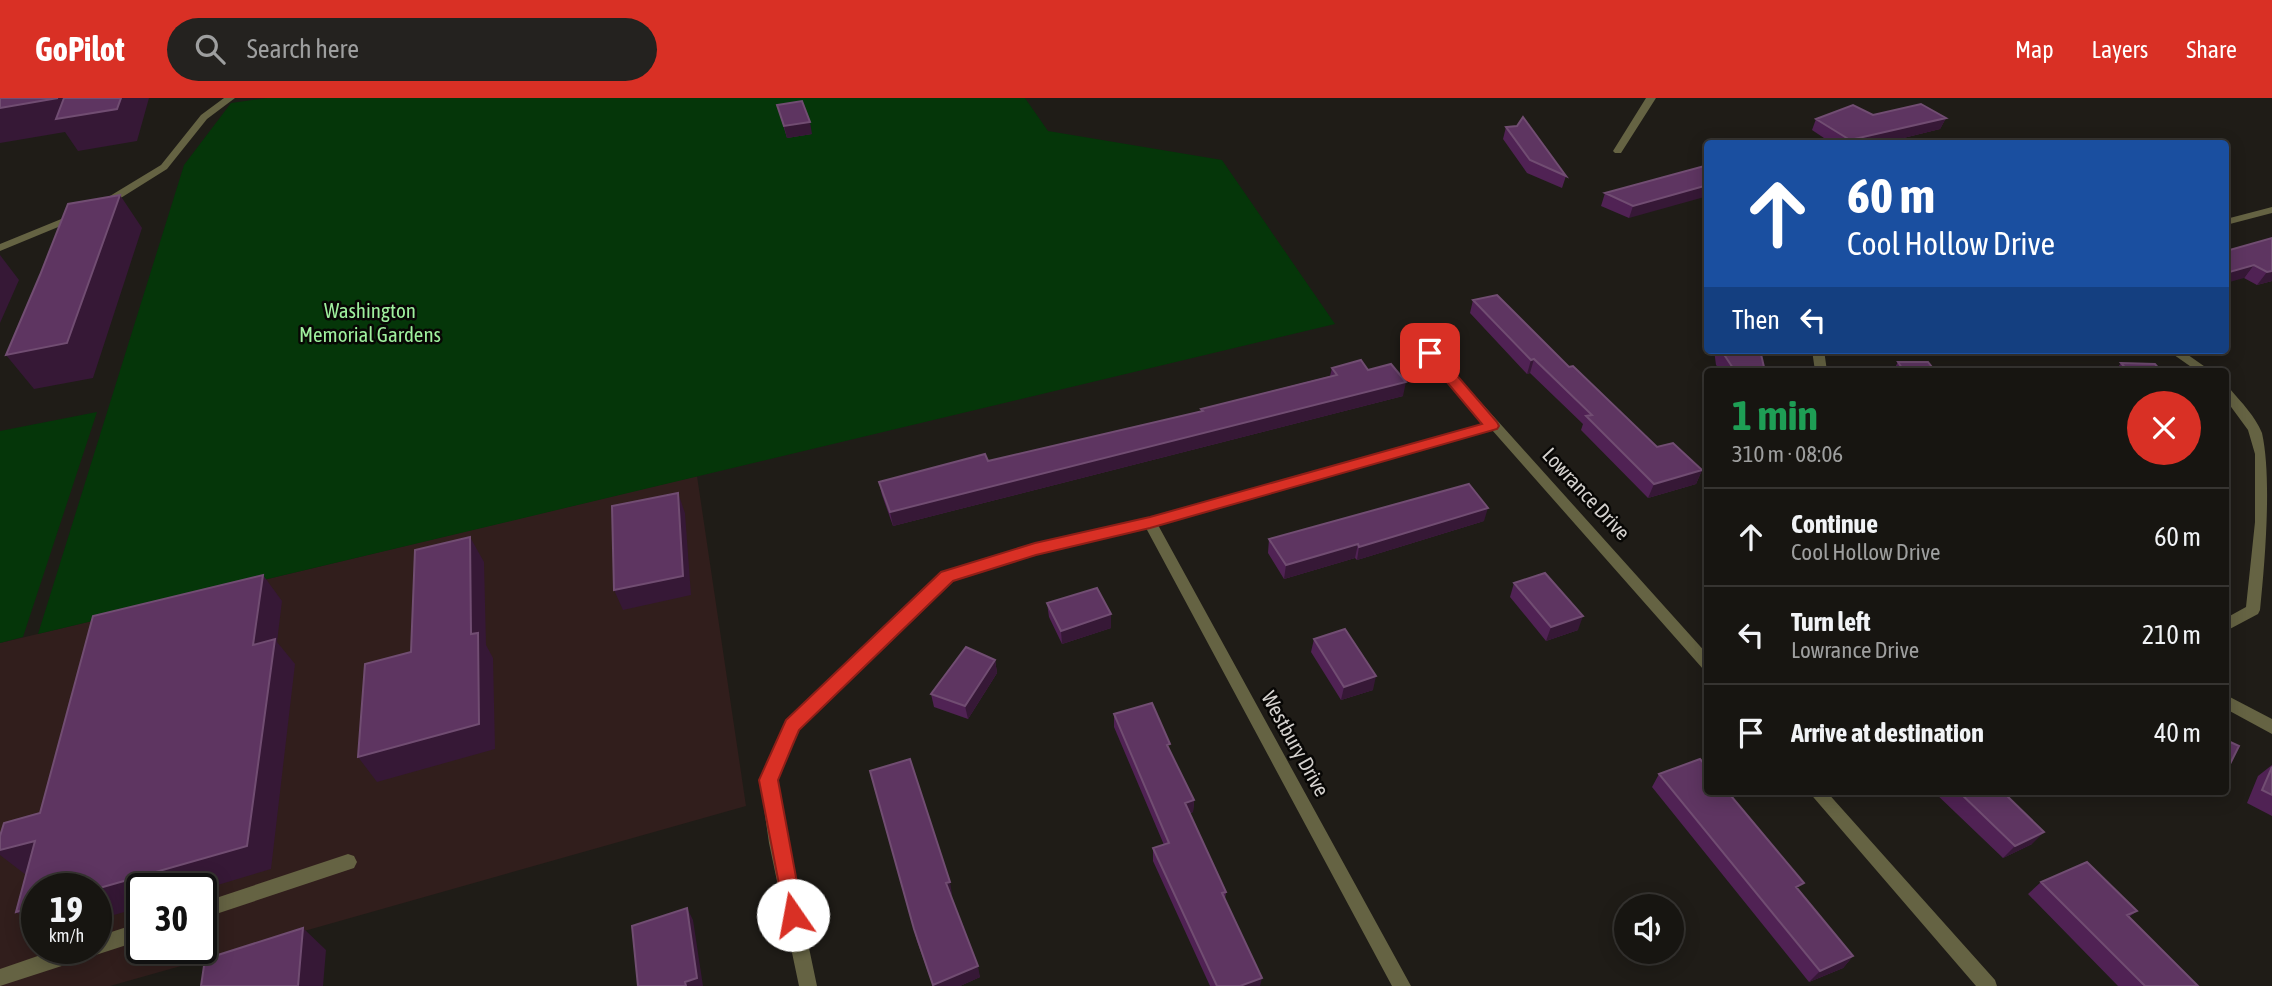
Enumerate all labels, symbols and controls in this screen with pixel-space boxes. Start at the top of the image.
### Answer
search box [167,18,657,81]
text: GoPilot [35,30,125,68]
icon: search [191,30,229,68]
text: Search here [247,34,359,64]
text: Map [2015,36,2054,63]
text: Layers [2092,36,2148,63]
text: Share [2186,36,2237,63]
text: 60 m [1847,167,1935,223]
icon: ahead [1732,168,1823,259]
text: Cool Hollow Drive [1847,225,2055,262]
park label: Washington Memorial Gardens [299,298,441,346]
icon: left [1794,301,1832,339]
text: Then [1732,305,1780,335]
pin [1400,323,1460,383]
icon: arrive [1411,334,1449,372]
text: 1 min [1732,391,1818,439]
button: close [2127,391,2201,465]
text: 310 m · 08:06 [1732,441,1843,467]
street label: Lowrance Drive [1538,442,1635,544]
text: Continue [1791,509,1878,539]
icon: ahead [1732,518,1770,556]
text: 60 m [2154,522,2201,552]
text: Cool Hollow Drive [1791,539,1940,565]
text: Turn left [1791,607,1871,637]
icon: left [1732,616,1770,654]
text: 210 m [2142,620,2201,650]
text: Lowrance Drive [1791,637,1919,663]
street label: Westbury Drive [1257,687,1335,800]
icon: arrive [1732,714,1770,752]
text: Arrive at destination [1791,718,1984,748]
text: 40 m [2154,718,2201,748]
speed limit sign: 30 [126,873,217,964]
position arrow [756,878,830,952]
text: 19 [50,889,83,929]
map controls [1614,894,1684,964]
button: sound [1614,894,1684,964]
text: km/h [49,925,84,946]

